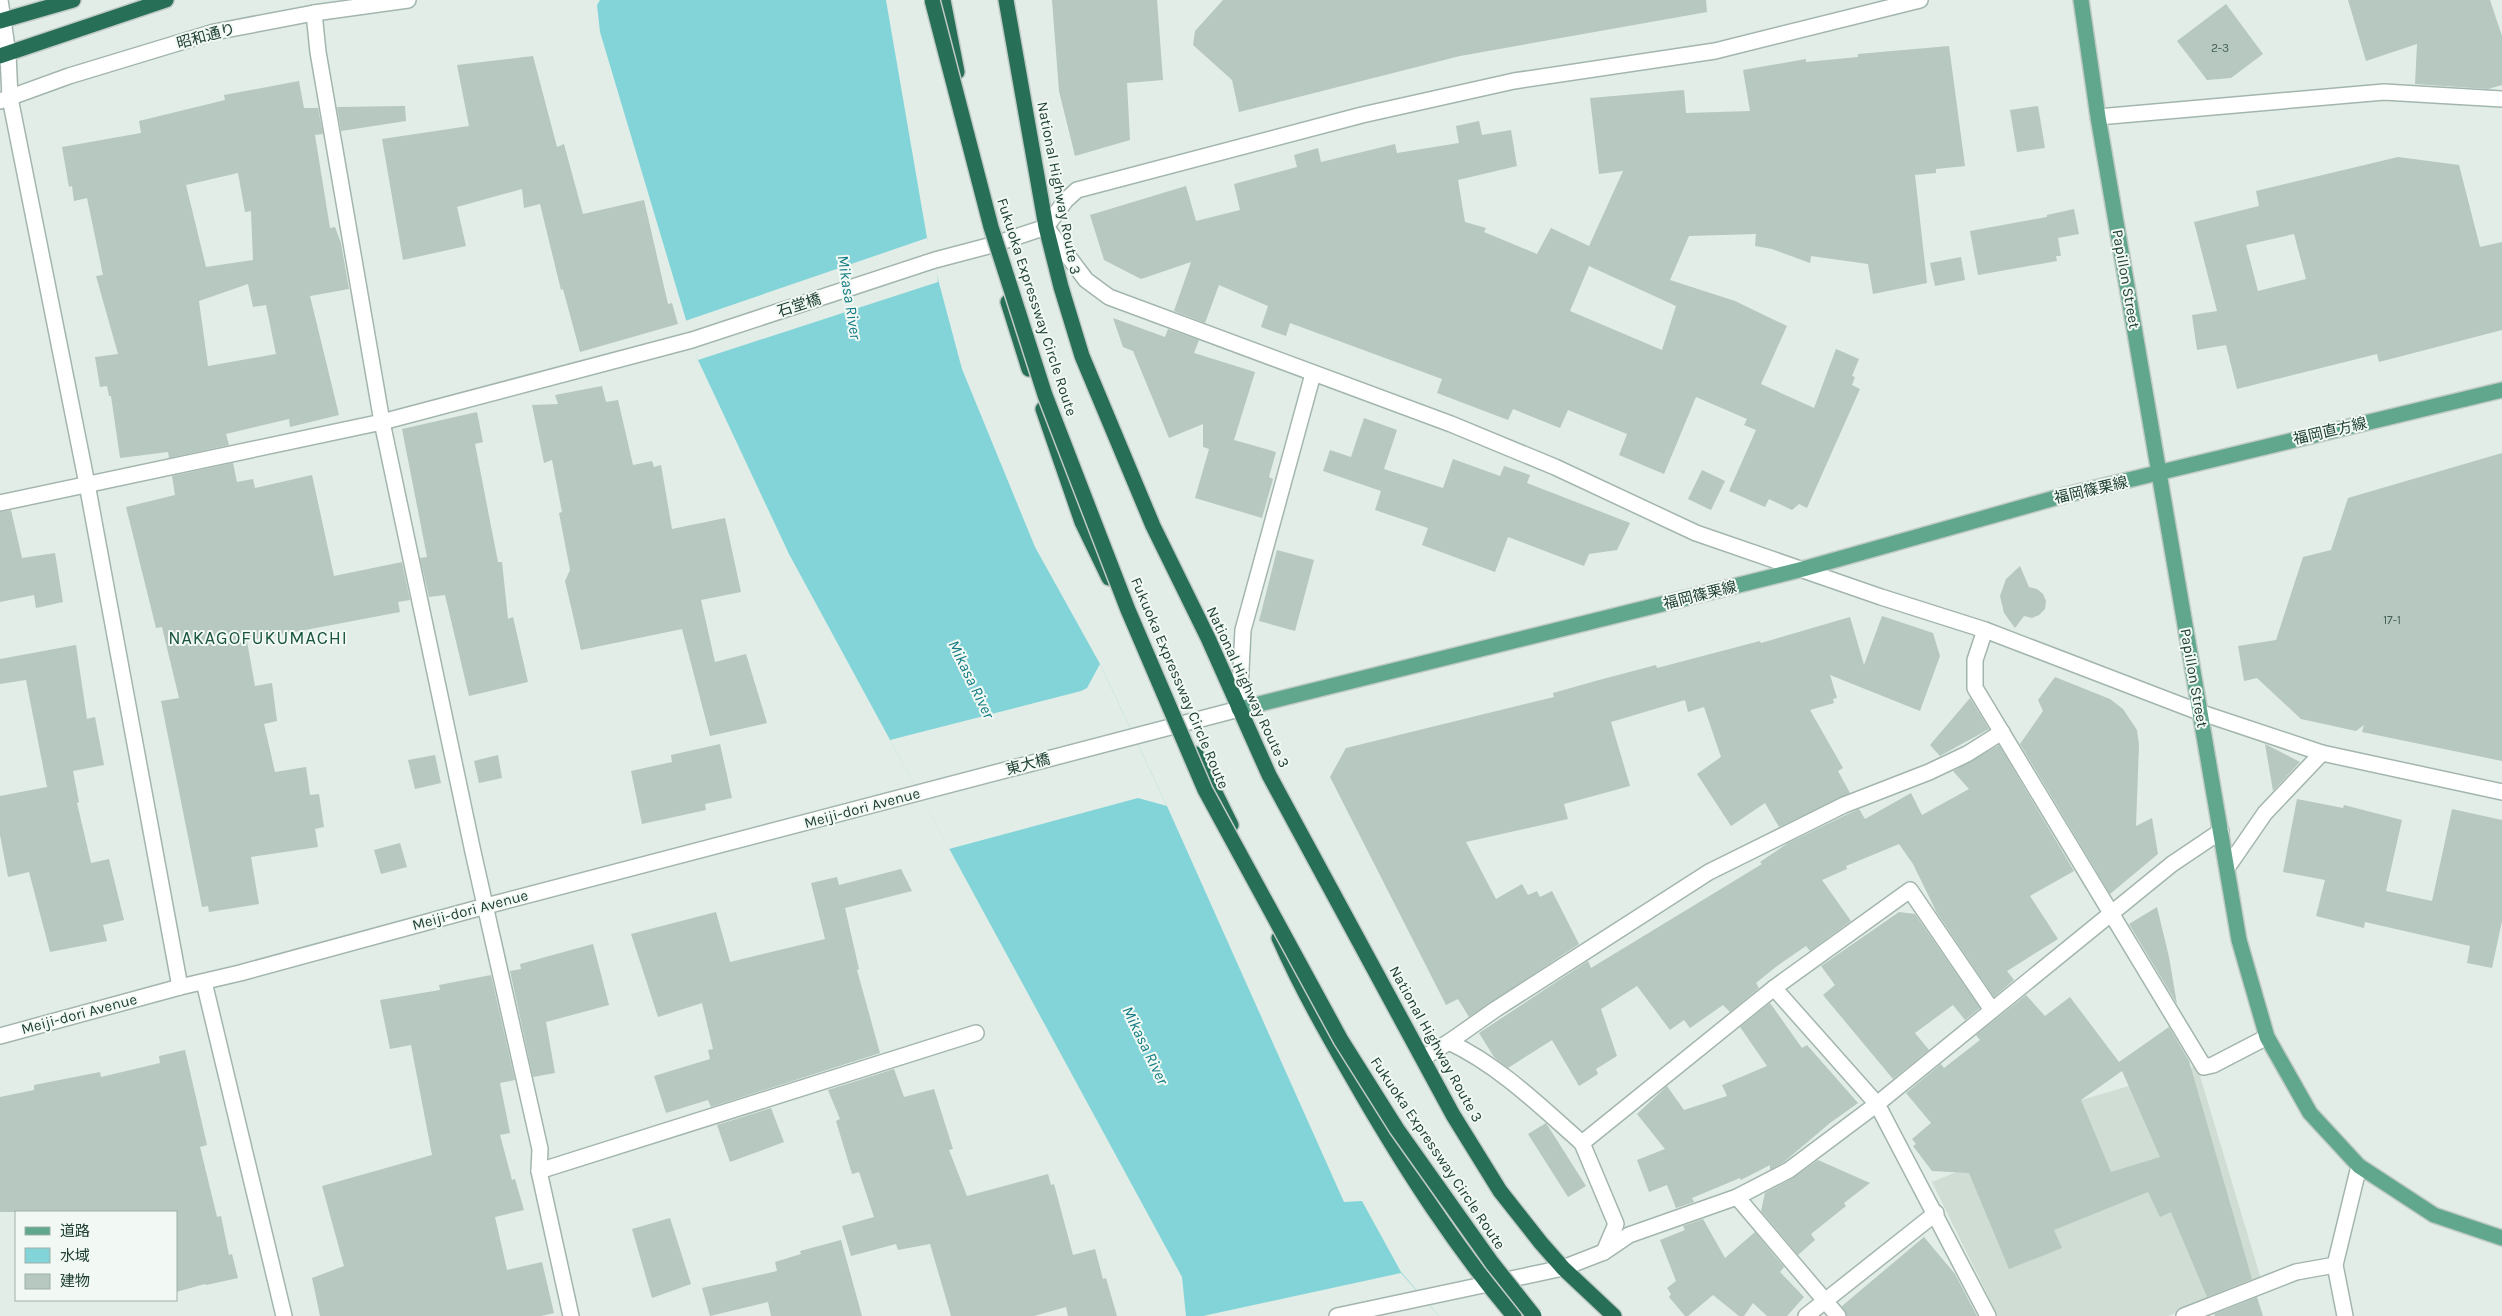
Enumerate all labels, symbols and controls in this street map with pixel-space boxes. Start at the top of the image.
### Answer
street label: 昭和通り [175,20,237,52]
house number: 2-3 [2211,41,2229,55]
street label: National Highway Route 3 [1033,100,1085,276]
street label: Fukuoka Expressway Circle Route [993,196,1081,418]
street label: Papillon Street [2108,228,2144,330]
water label: Mikasa River [833,254,866,341]
street label: 石堂橋 [775,289,823,321]
street label: 福岡直方線 [2291,414,2369,448]
street label: 福岡篠栗線 [2052,473,2130,507]
street label: Fukuoka Expressway Circle Route [1127,574,1233,792]
street label: 福岡篠栗線 [1661,577,1739,613]
street label: National Highway Route 3 [1203,604,1293,770]
house number: 17-1 [2383,613,2401,627]
district label: NAKAGOFUKUMACHI [168,627,348,649]
street label: Papillon Street [2176,627,2212,729]
water label: Mikasa River [944,637,999,722]
street label: 東大橋 [1004,749,1052,779]
street label: Meiji-dori Avenue [802,784,922,832]
street label: Meiji-dori Avenue [410,886,530,934]
street label: National Highway Route 3 [1386,963,1486,1125]
street label: Meiji-dori Avenue [19,990,139,1038]
water label: Mikasa River [1118,1003,1173,1088]
street label: Fukuoka Expressway Circle Route [1367,1053,1509,1253]
legend [15,1211,178,1301]
text: 道路 [60,1222,90,1240]
text: 水域 [60,1247,90,1265]
text: 建物 [60,1272,90,1290]

